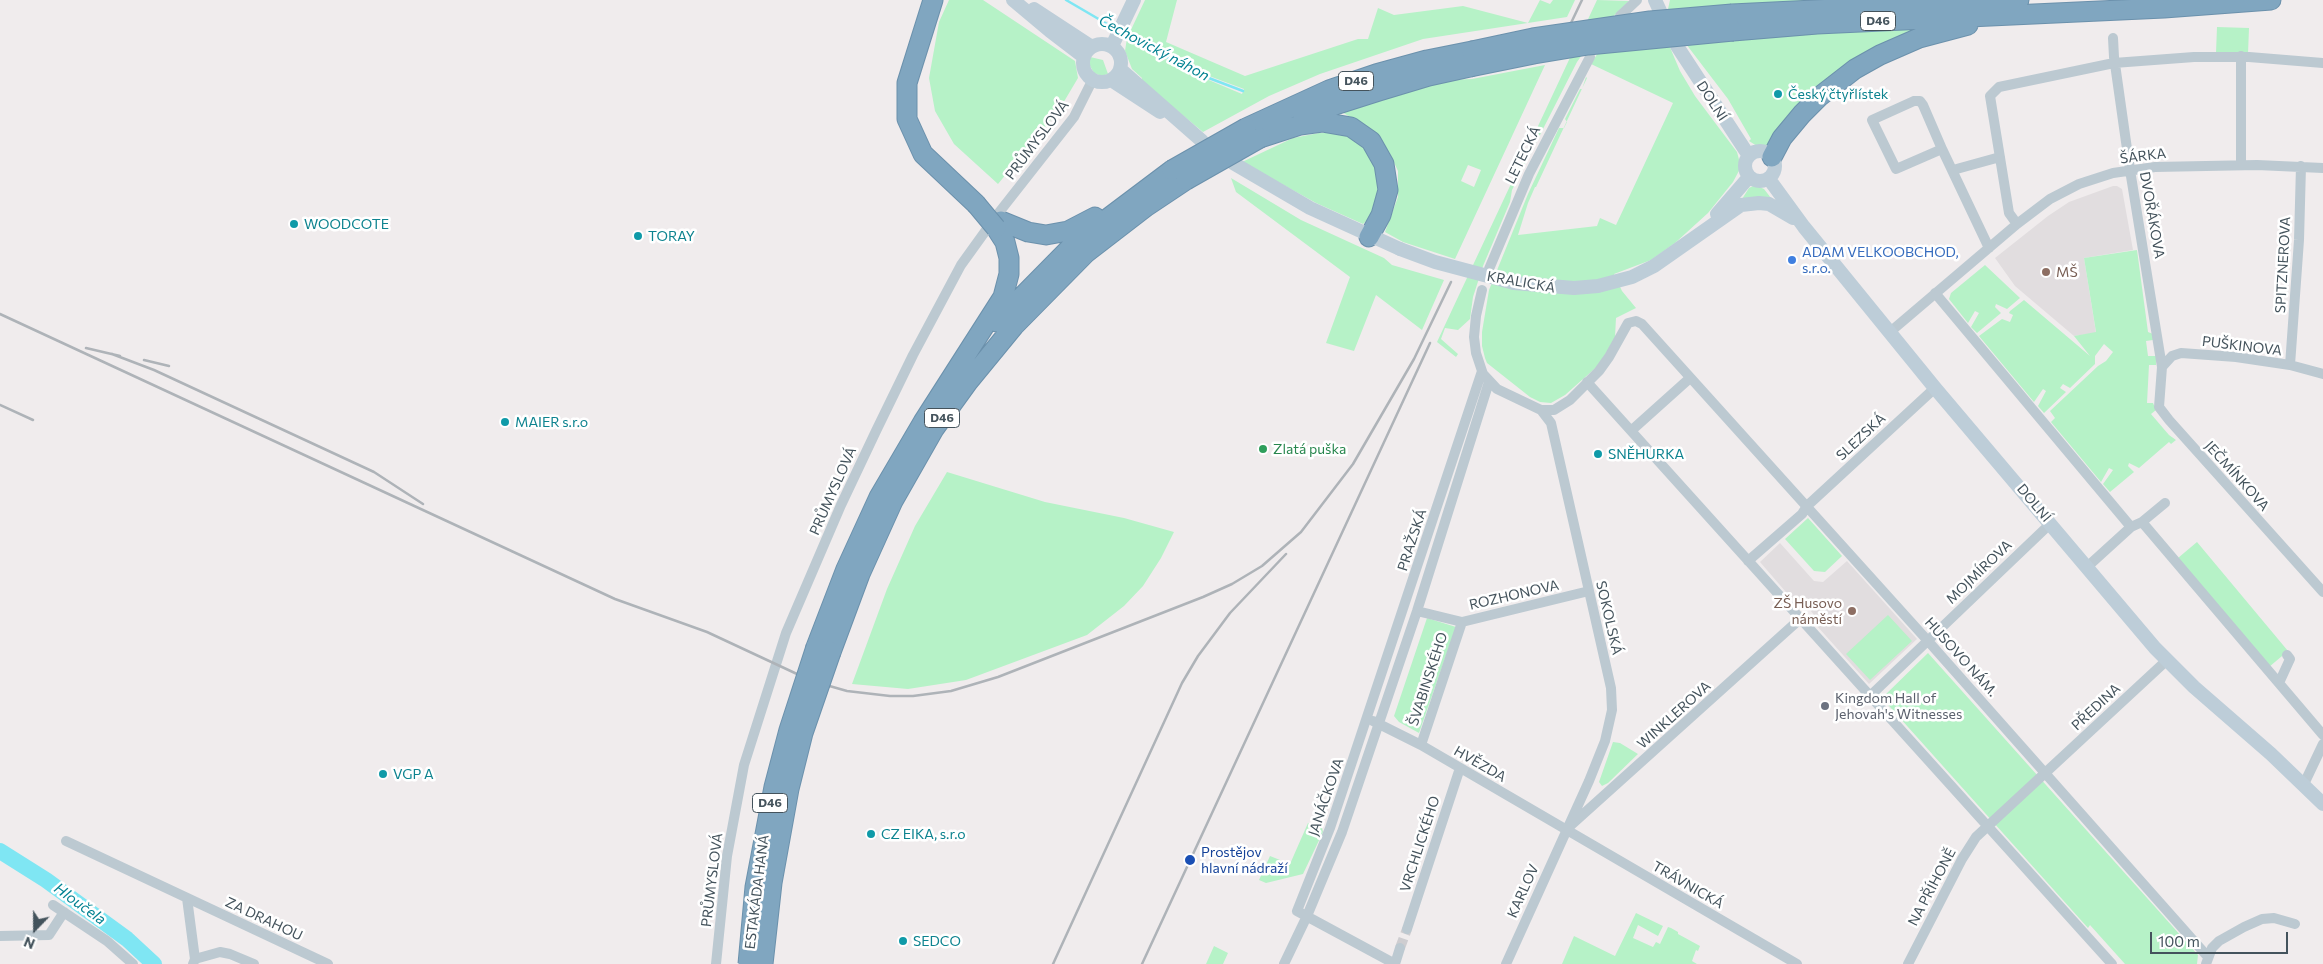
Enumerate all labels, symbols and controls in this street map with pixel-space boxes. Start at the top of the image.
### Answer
water label: Čechovický náhon [1096,11,1212,85]
road number: D46 [1860,12,1896,30]
road number: D46 [1338,72,1374,90]
street label: DOLNÍ [1693,78,1731,124]
place label: Český čtyřlístek [1788,86,1888,102]
marker: Český čtyřlístek [1772,88,1784,100]
street label: PRŮMYSLOVÁ [1002,97,1072,183]
street label: LETECKÁ [1502,123,1544,187]
street label: ŠÁRKA [2119,145,2167,167]
street label: DVOŘÁKOVA [2136,170,2168,260]
place label: WOODCOTE [304,216,389,232]
street label: SPITZNEROVA [2272,216,2294,314]
marker: WOODCOTE [288,218,300,230]
place label: TORAY [648,228,695,244]
marker: TORAY [632,230,644,242]
place label: ADAM VELKOOBCHOD, s.r.o. [1802,244,1959,276]
marker: ADAM VELKOOBCHOD, s.r.o. [1786,254,1798,266]
place label: MŠ [2056,264,2078,280]
marker: MŠ [2040,266,2052,278]
street label: KRALICKÁ [1486,268,1556,296]
street label: PUŠKINOVA [2201,333,2283,359]
road number: D46 [924,408,960,428]
street label: SLEZSKÁ [1833,410,1889,464]
place label: MAIER s.r.o [515,414,588,430]
marker: MAIER s.r.o [499,416,511,428]
street label: JEČMÍNKOVA [2201,438,2273,514]
place label: Zlatá puška [1273,441,1346,457]
marker: Zlatá puška [1257,443,1269,455]
street label: PRŮMYSLOVÁ [806,444,860,538]
place label: SNĚHURKA [1608,446,1684,462]
marker: SNĚHURKA [1592,448,1604,460]
street label: DOLNÍ [2013,481,2055,525]
street label: PRAŽSKÁ [1394,507,1430,573]
street label: MOJMÍROVA [1943,537,2015,607]
street label: ROZHONOVA [1467,577,1561,613]
street label: SOKOLSKÁ [1592,579,1626,657]
place label: ZŠ Husovo náměstí [1774,595,1842,628]
marker: ZŠ Husovo náměstí [1846,605,1858,617]
street label: HUSOVO NÁM. [1921,614,2001,700]
street label: ŠVABINSKÉHO [1405,630,1451,728]
street label: WINKLEROVA [1634,678,1714,752]
street label: PŘEDINA [2068,680,2124,734]
place label: Kingdom Hall of Jehovah's Witnesses [1835,690,1962,722]
marker: Kingdom Hall of Jehovah's Witnesses [1819,700,1831,712]
street label: HVĚZDA [1451,742,1509,786]
street label: JANÁČKOVA [1305,756,1347,838]
place label: VGP A [393,766,434,782]
marker: VGP A [377,768,389,780]
road number: D46 [752,794,788,812]
street label: VRCHLICKÉHO [1397,794,1443,894]
place label: CZ EIKA, s.r.o [881,826,966,842]
marker: CZ EIKA, s.r.o [865,828,877,840]
street label: PRŮMYSLOVÁ [698,832,726,928]
street label: ESTAKÁDA HANÁ [742,834,772,950]
place label: Prostějov hlavní nádraží [1201,844,1288,876]
street label: NA PŘÍHONĚ [1904,845,1960,929]
marker: Prostějov hlavní nádraží [1183,853,1197,867]
street label: TRÁVNICKÁ [1649,858,1727,912]
street label: KARLOV [1504,862,1542,920]
water label: Hloučela [51,879,109,929]
street label: ZA DRAHOU [223,894,305,944]
north arrow [10,904,60,954]
scale bar [2153,922,2290,954]
text: 100 m [2158,932,2200,950]
place label: SEDCO [913,933,961,949]
text: N [21,934,37,953]
marker: SEDCO [897,935,909,947]

